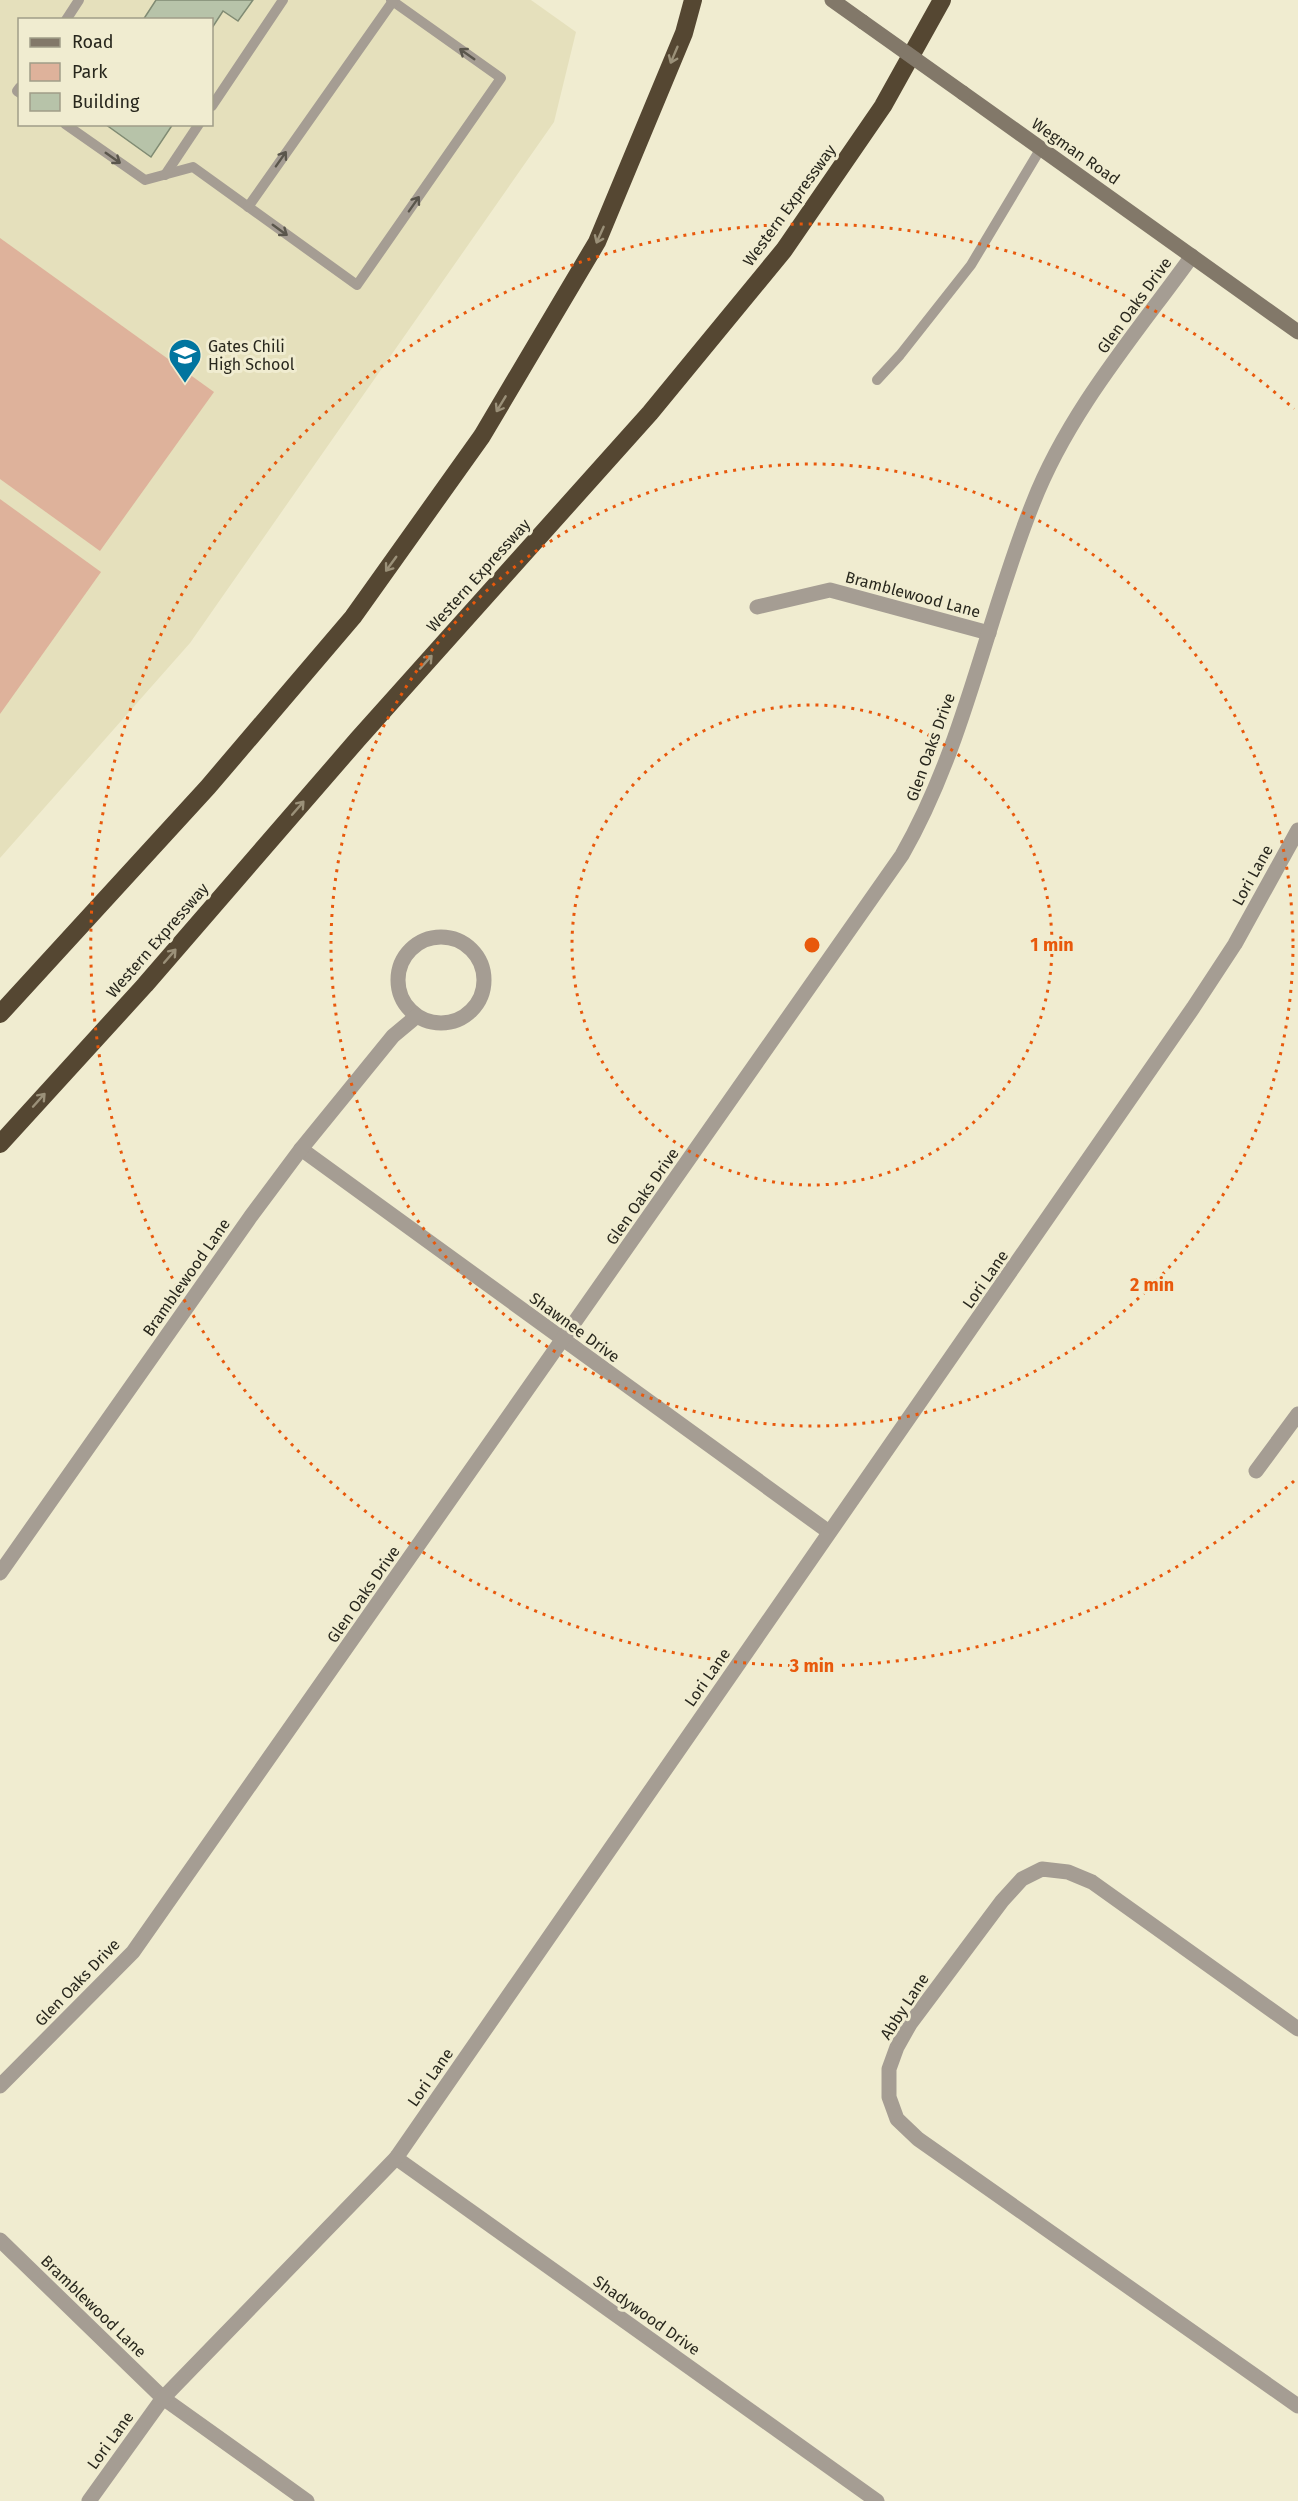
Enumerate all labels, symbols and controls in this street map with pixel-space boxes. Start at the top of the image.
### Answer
legend [18,18,213,126]
text: Road [72,31,114,53]
one-way arrow [668,46,679,64]
one-way arrow [459,48,476,60]
text: Park [72,61,108,83]
text: Building [72,91,140,113]
street label: Wegman Road [1028,114,1123,189]
street label: Western Expressway [739,141,840,270]
one-way arrow [275,151,287,167]
one-way arrow [104,152,121,164]
one-way arrow [408,196,420,212]
one-way arrow [271,224,287,236]
one-way arrow [593,226,605,244]
street label: Glen Oaks Drive [1093,254,1176,357]
school or university icon: Gates Chili High School [167,337,203,384]
place label: Gates Chili High School [208,337,295,374]
one-way arrow [495,395,507,412]
street label: Western Expressway [423,515,534,636]
one-way arrow [385,556,397,572]
street label: Bramblewood Lane [843,567,983,622]
one-way arrow [419,655,433,670]
street label: Glen Oaks Drive [902,690,959,804]
one-way arrow [291,800,304,816]
street label: Lori Lane [1228,842,1277,909]
street label: Western Expressway [102,879,212,1002]
text: 1 min [1030,934,1074,956]
centre of rings [802,935,822,955]
one-way arrow [163,949,177,964]
one-way arrow [32,1093,47,1108]
street label: Glen Oaks Drive [602,1144,683,1248]
street label: Bramblewood Lane [139,1215,234,1340]
street label: Lori Lane [959,1247,1012,1312]
text: 2 min [1130,1274,1174,1296]
street label: Shawnee Drive [526,1288,623,1366]
street label: Glen Oaks Drive [323,1542,404,1646]
street label: Lori Lane [681,1645,734,1710]
text: 3 min [789,1655,834,1677]
street label: Glen Oaks Drive [31,1935,124,2030]
street label: Abby Lane [876,1970,933,2043]
street label: Lori Lane [404,2045,457,2110]
street label: Bramblewood Lane [37,2251,150,2362]
street label: Shadywood Drive [590,2272,704,2359]
street label: Lori Lane [83,2408,138,2473]

